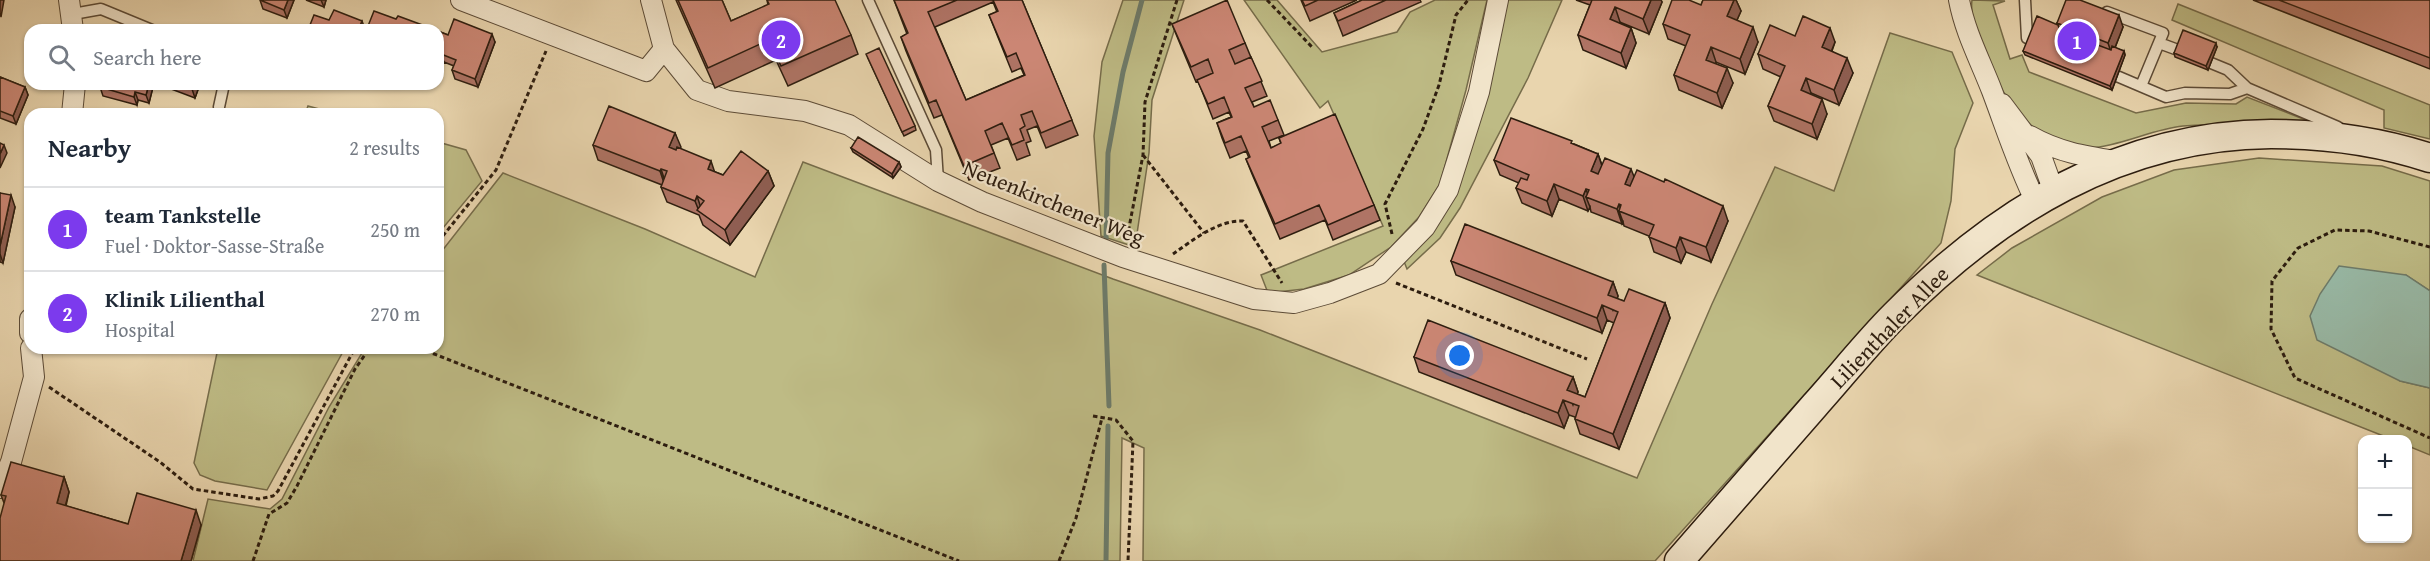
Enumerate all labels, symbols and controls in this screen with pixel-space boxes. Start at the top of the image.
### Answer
pin: 2 [762,18,800,63]
pin: 1 [2058,18,2096,63]
search box [24,24,444,90]
icon: search [45,41,78,74]
text: Search here [93,41,202,73]
text: Nearby [48,128,131,167]
text: 2 results [349,133,420,162]
street label: Neuenkirchener Weg [958,151,1150,253]
text: team Tankstelle [105,199,261,231]
text: 1 [62,215,73,244]
text: 250 m [370,215,420,244]
text: Fuel · Doktor-Sasse-Straße [105,231,324,260]
street label: Lilienthaler Allee [1822,259,1956,395]
text: Klinik Lilienthal [105,283,265,315]
text: 2 [62,299,73,328]
text: 270 m [370,299,420,328]
text: Hospital [105,315,175,344]
your location [1445,341,1474,370]
map controls [2358,435,2412,543]
button: + [2358,435,2412,489]
button: − [2358,489,2412,543]

